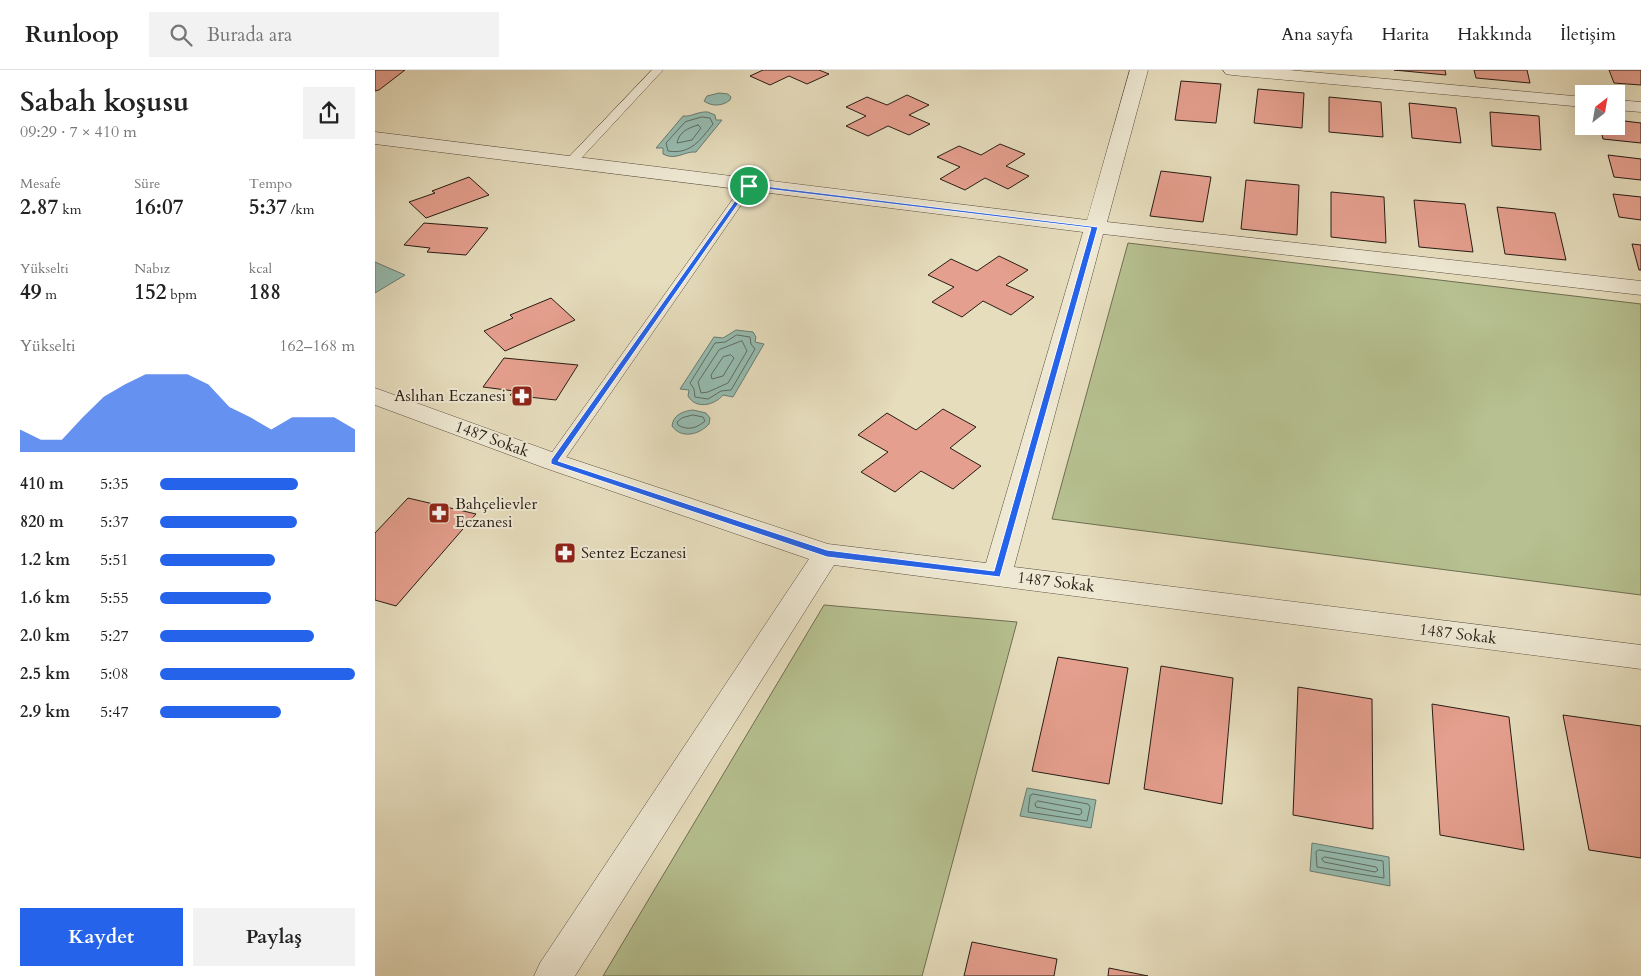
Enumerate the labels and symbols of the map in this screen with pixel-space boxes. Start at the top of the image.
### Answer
north arrow [1575,85,1625,135]
pin [728,165,770,207]
pharmacy icon: Aslıhan Eczanesi [510,384,534,408]
place label: Aslıhan Eczanesi [394,385,506,407]
street label: 1487 Sokak [452,415,533,463]
place label: Bahçelievler Eczanesi [455,493,537,533]
pharmacy icon: Bahçelievler Eczanesi [427,501,451,525]
pharmacy icon: Sentez Eczanesi [553,541,577,565]
place label: Sentez Eczanesi [581,542,687,564]
street label: 1487 Sokak [1016,566,1096,598]
street label: 1487 Sokak [1418,618,1498,650]

